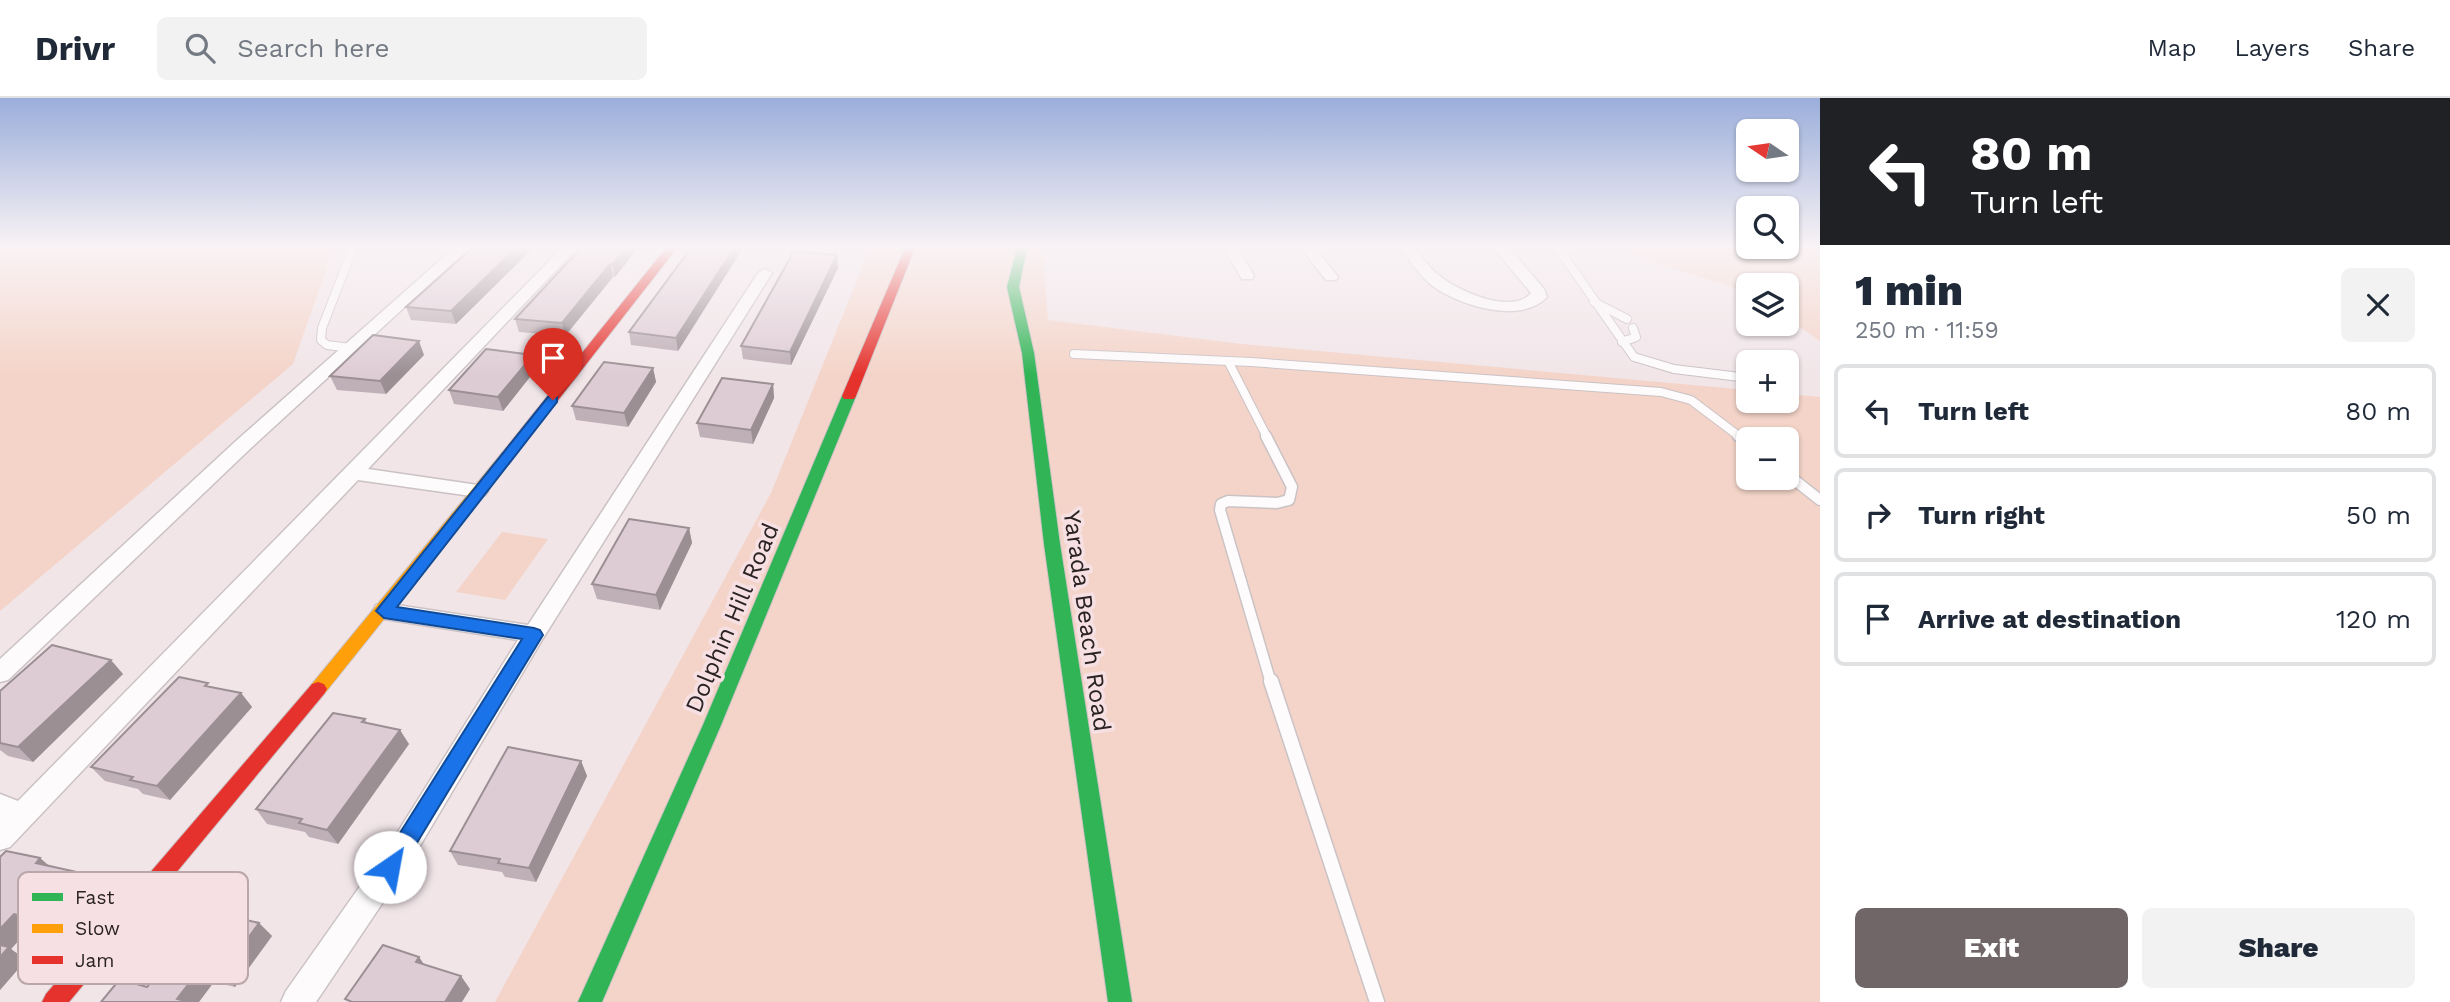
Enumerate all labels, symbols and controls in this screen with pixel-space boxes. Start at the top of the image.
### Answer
search box [157,17,647,80]
text: Drivr [35,29,115,68]
icon: search [181,29,219,67]
text: Search here [237,33,390,63]
text: Map [2148,34,2196,62]
text: Layers [2234,34,2310,62]
text: Share [2348,34,2415,62]
north arrow [1736,119,1799,182]
map controls [1736,119,1799,490]
text: 80 m [1970,124,2092,182]
icon: left [1855,126,1946,217]
text: Turn left [1970,183,2103,221]
button: search [1736,196,1799,259]
text: 1 min [1855,266,1963,315]
button: close [2341,268,2415,342]
button: layers [1736,273,1799,336]
text: 250 m · 11:59 [1855,317,1999,344]
pin [523,328,583,400]
icon: arrive [534,339,572,377]
button: + [1736,350,1799,413]
icon: left [1859,392,1897,430]
text: Turn left [1918,396,2029,426]
text: 80 m [2345,396,2411,426]
button: − [1736,427,1799,490]
icon: right [1859,496,1897,534]
text: Turn right [1918,500,2045,530]
text: 50 m [2346,500,2411,530]
street label: Yarada Beach Road [1058,509,1116,733]
street label: Dolphin Hill Road [679,519,785,717]
icon: arrive [1859,600,1897,638]
text: Arrive at destination [1918,604,2181,634]
text: 120 m [2336,604,2411,634]
position arrow [353,830,427,904]
legend [18,872,248,984]
text: Fast [75,886,114,909]
button: Exit [1855,908,2128,988]
button: Share [2142,908,2415,988]
text: Slow [75,917,120,940]
text: Jam [75,949,114,972]

